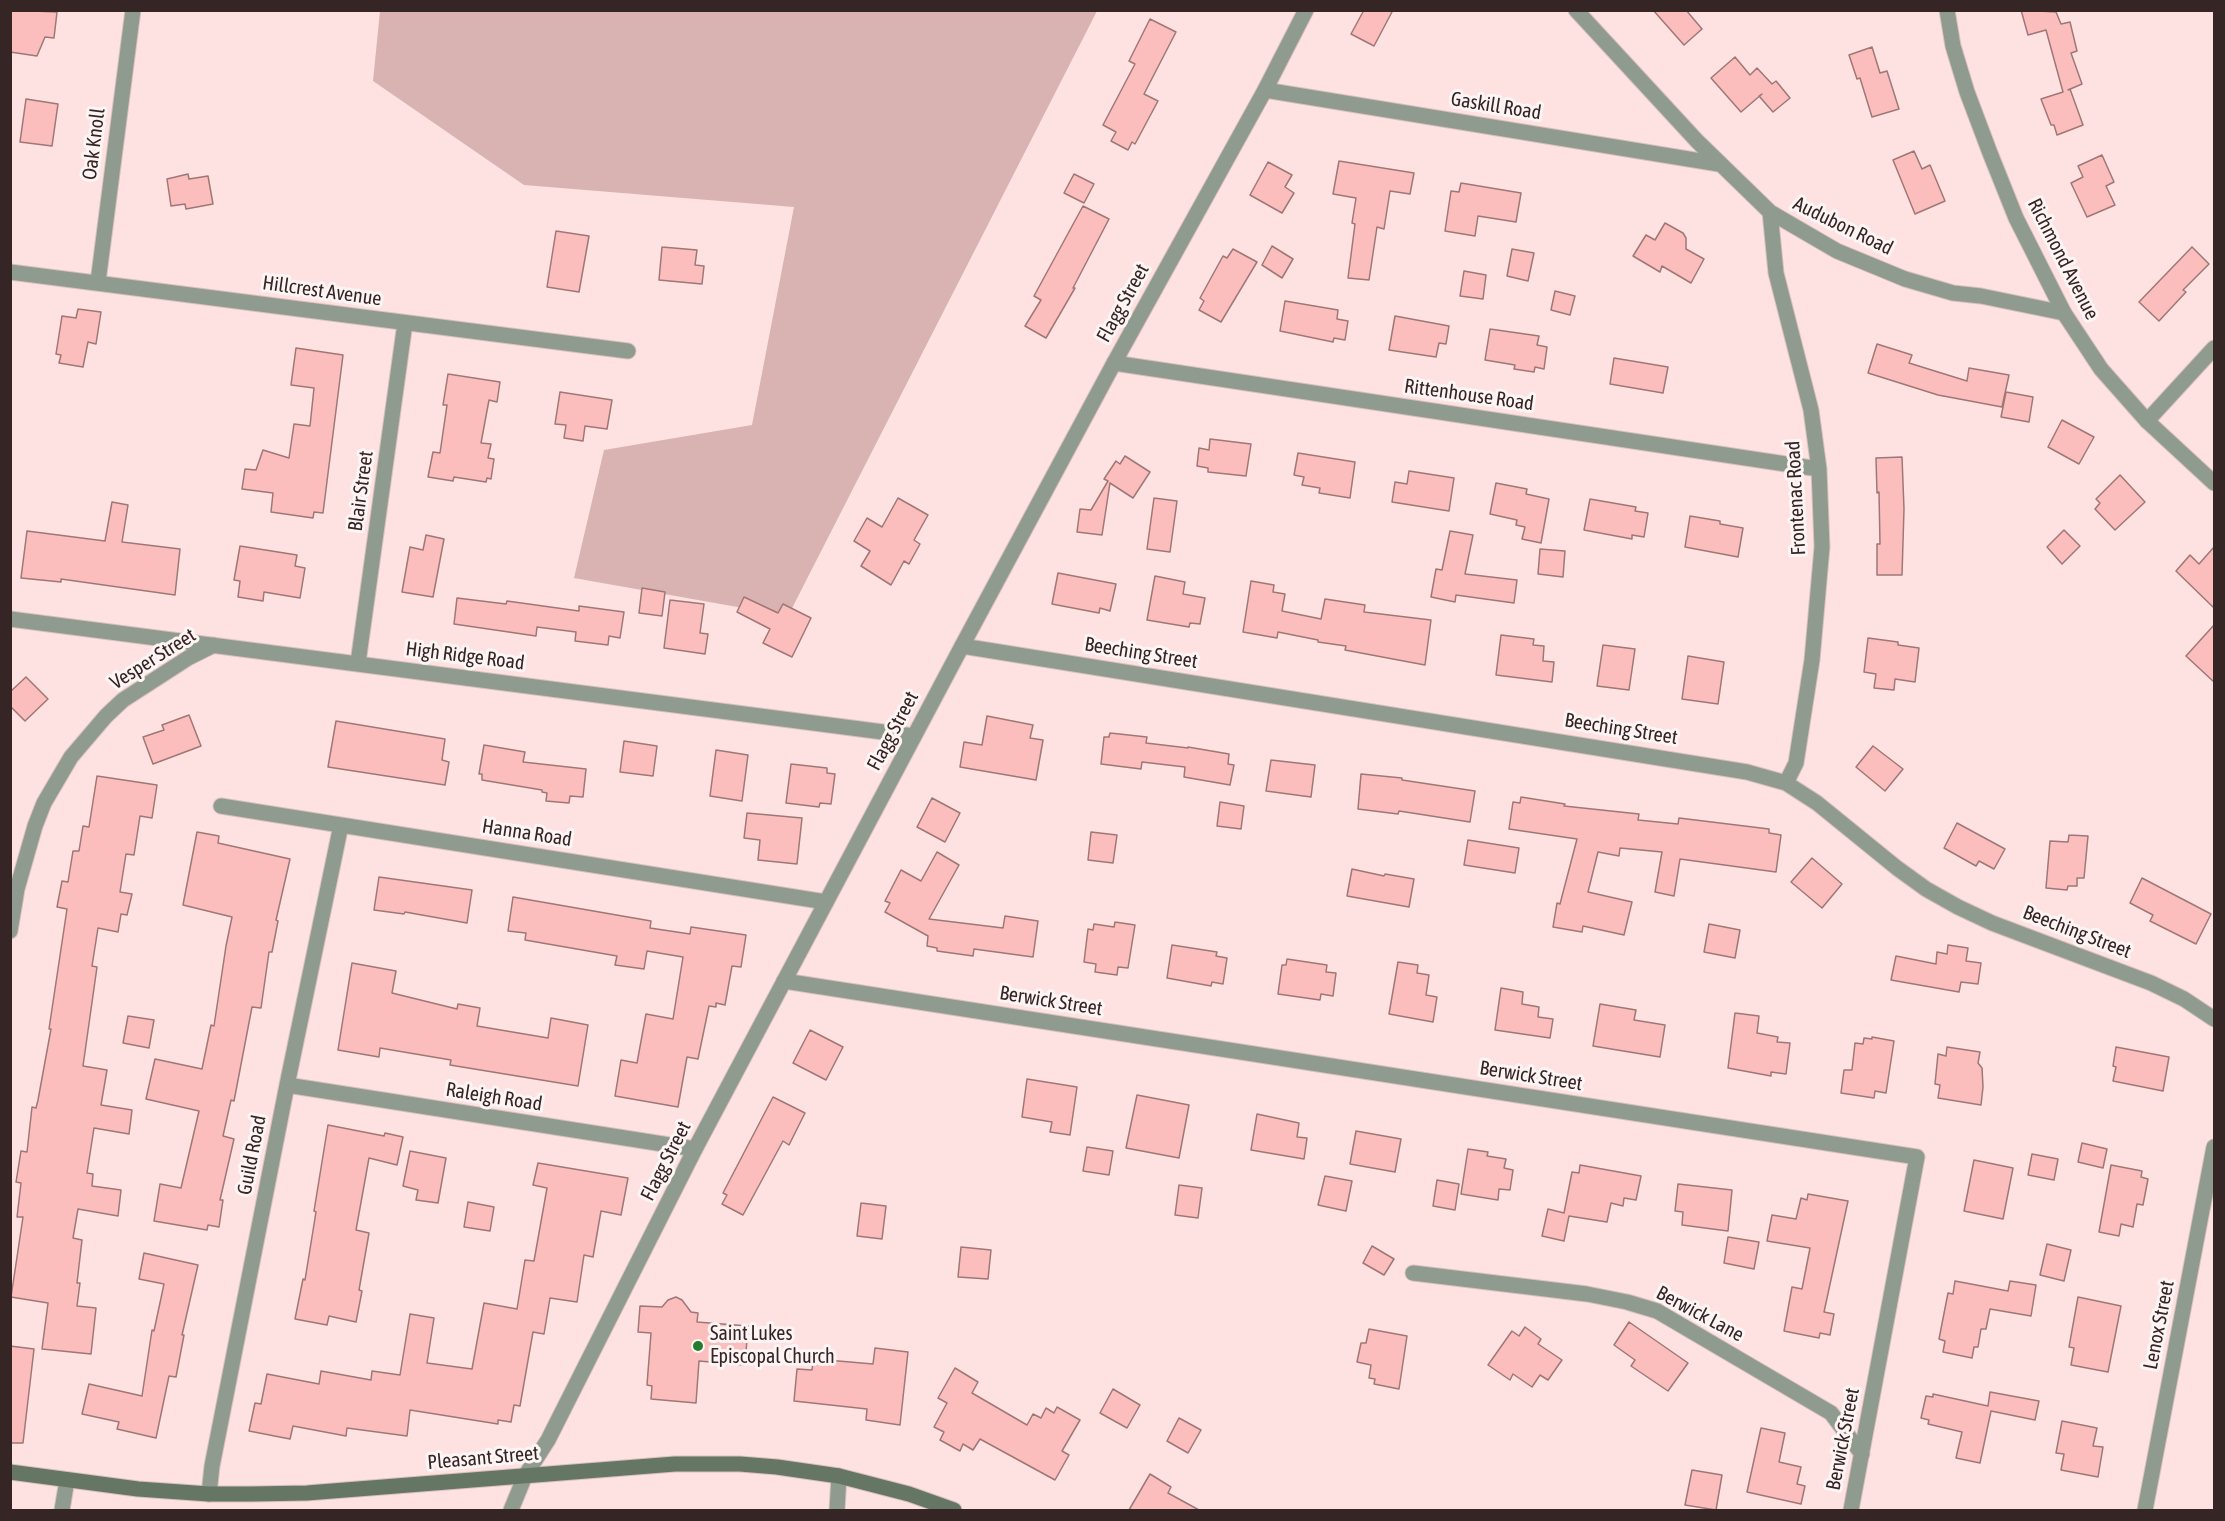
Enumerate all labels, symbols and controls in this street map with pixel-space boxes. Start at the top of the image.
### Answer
street label: Gaskill Road [1449,87,1543,125]
street label: Oak Knoll [78,107,110,181]
street label: Audubon Road [1789,192,1897,260]
street label: Richmond Avenue [2022,194,2104,324]
street label: Flagg Street [1092,260,1154,346]
street label: Hillcrest Avenue [261,271,383,311]
street label: Rittenhouse Road [1403,374,1535,416]
street label: Frontenac Road [1781,440,1811,556]
street label: Blair Street [343,449,379,533]
street label: Vesper Street [106,623,200,695]
street label: Beeching Street [1083,632,1199,674]
street label: High Ridge Road [404,637,526,675]
street label: Flagg Street [862,687,924,775]
street label: Beeching Street [1563,708,1679,750]
street label: Hanna Road [480,814,574,852]
street label: Beeching Street [2019,900,2135,964]
street label: Berwick Street [998,981,1104,1021]
street label: Berwick Street [1478,1056,1584,1096]
street label: Raleigh Road [444,1078,544,1116]
street label: Guild Road [233,1113,271,1197]
street label: Flagg Street [636,1117,696,1205]
street label: Lenox Street [2139,1278,2179,1372]
street label: Berwick Lane [1652,1281,1748,1347]
place label: Saint Lukes Episcopal Church [710,1322,835,1369]
marker: Saint Lukes Episcopal Church [691,1339,705,1353]
street label: Berwick Street [1821,1386,1865,1492]
street label: Pleasant Street [426,1441,540,1475]

